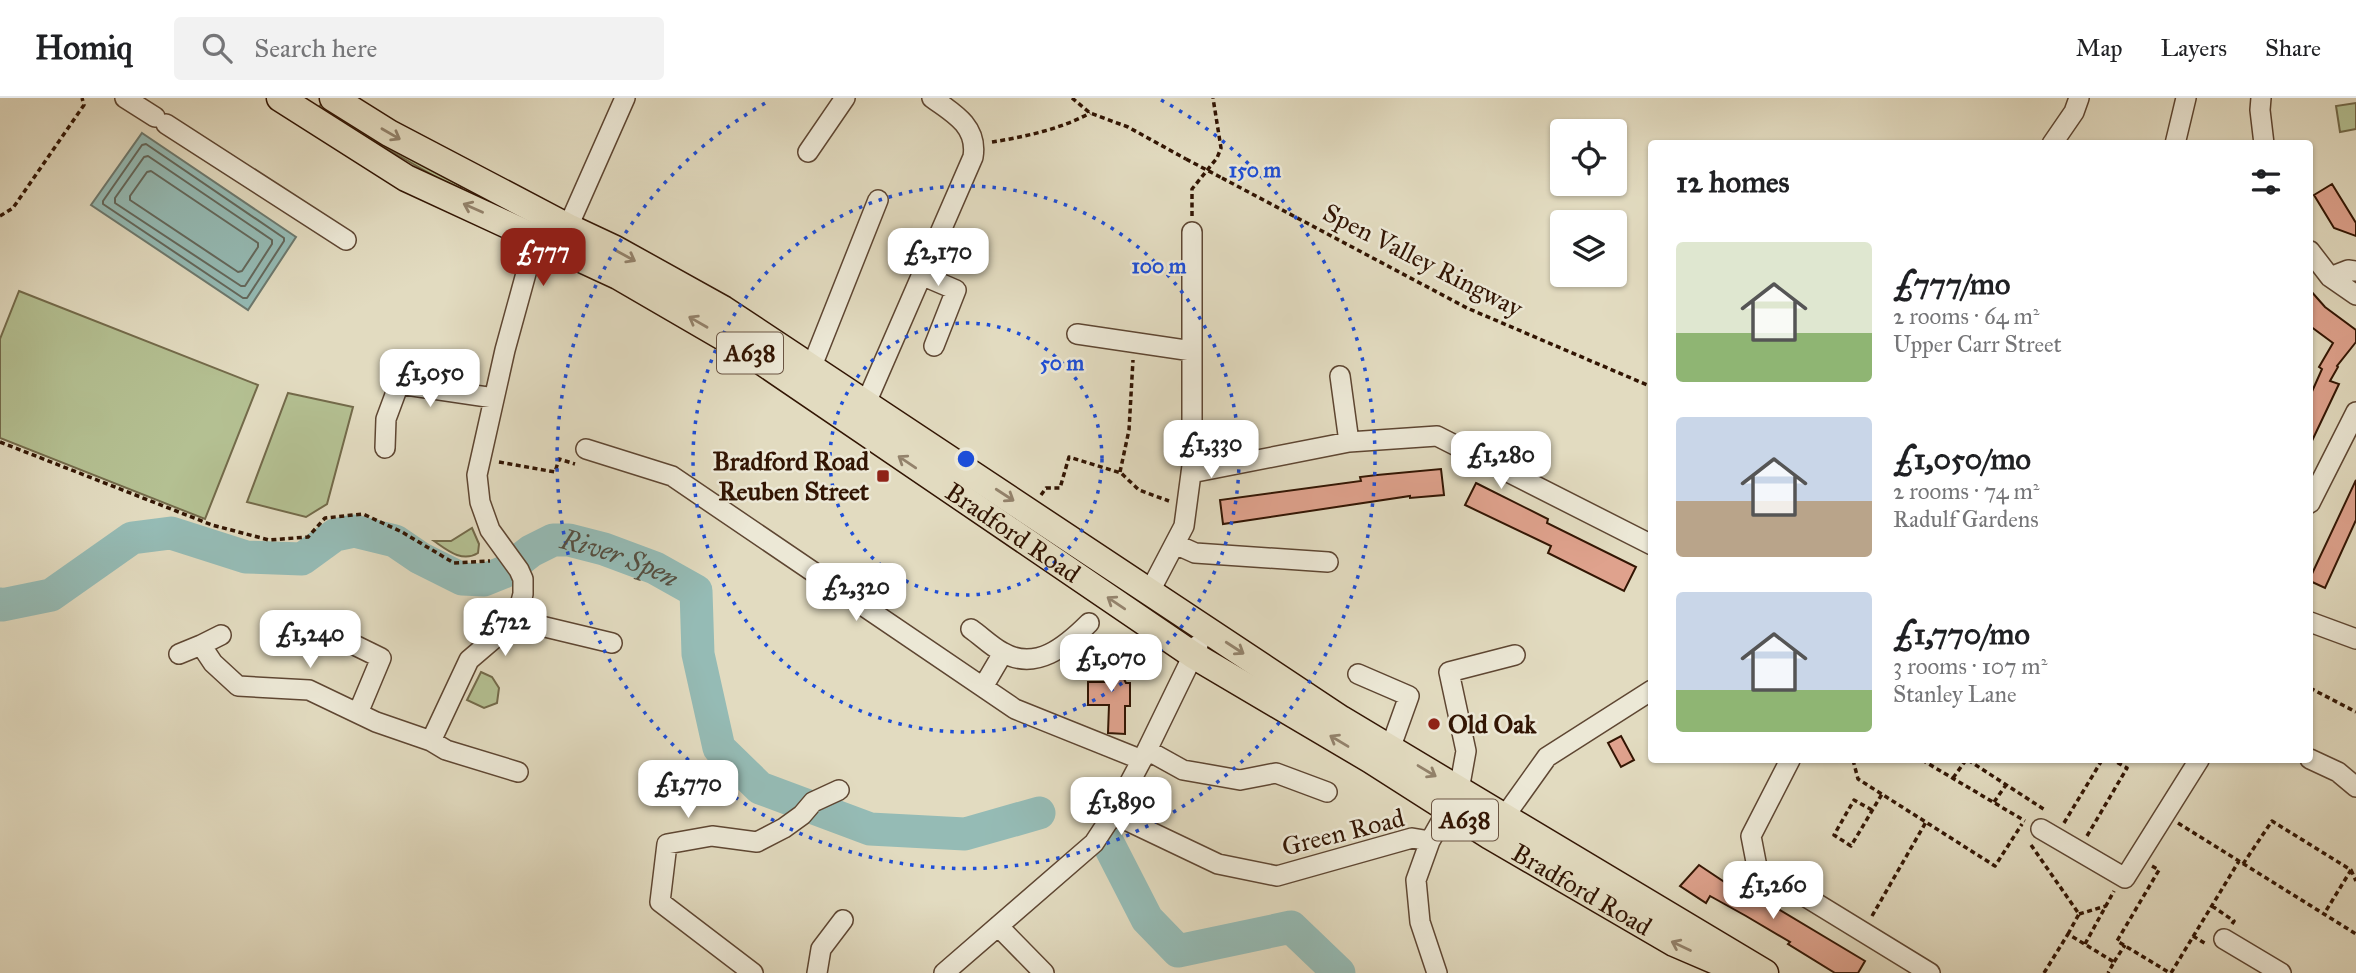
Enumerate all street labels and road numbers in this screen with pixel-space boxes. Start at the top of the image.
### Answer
street label: Spen Valley Ringway [1318,196,1529,324]
road number: A638 [717,332,783,374]
street label: Bradford Road [939,475,1087,590]
road number: A638 [1432,800,1498,840]
street label: Green Road [1278,801,1408,863]
street label: Bradford Road [1506,836,1658,943]

